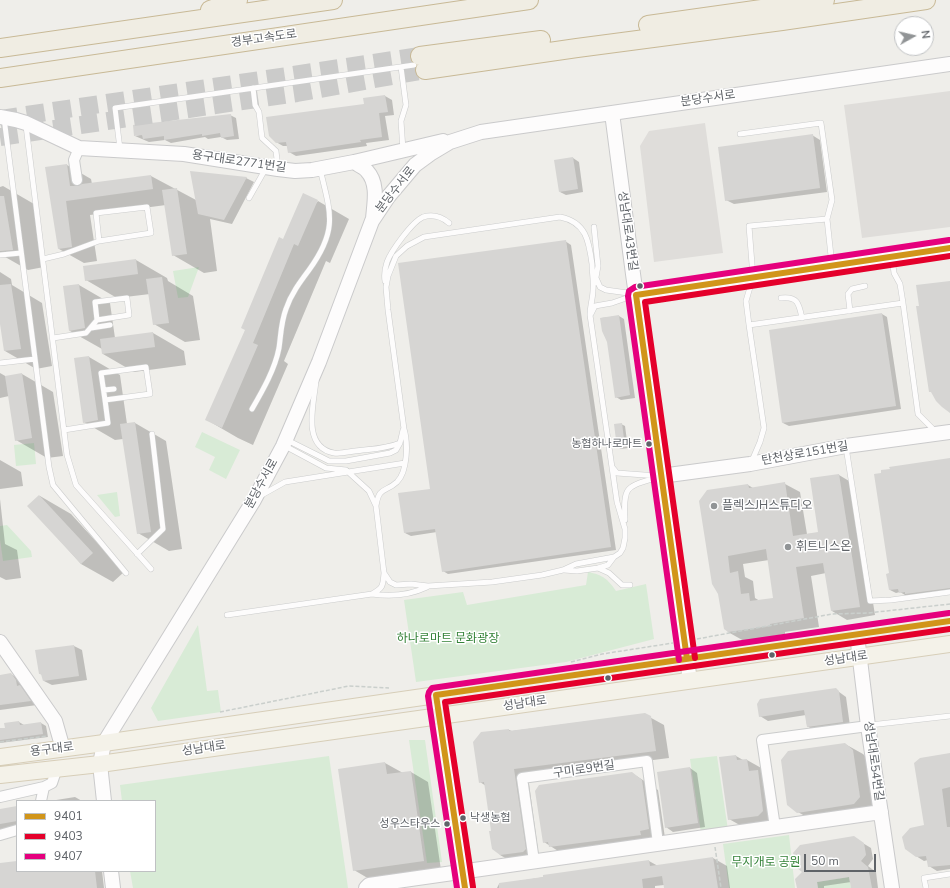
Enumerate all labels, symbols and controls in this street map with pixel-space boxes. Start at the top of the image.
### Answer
north arrow [894,16,934,56]
street label: 경부고속도로 [230,27,298,51]
text: N [917,29,933,40]
street label: 분당수서로 [680,88,736,110]
street label: 용구대로2771번길 [191,148,287,176]
street label: 분당수서로 [373,164,419,216]
street label: 성남대로43번길 [614,190,640,272]
unlabelled marker [635,281,645,291]
place label: 농협하나로마트 [571,437,642,451]
marker: 농협하나로마트 [644,439,654,449]
street label: 탄천상로151번길 [760,439,850,469]
street label: 분당수서로 [242,456,282,512]
place label: 플렉스JH스튜디오 [722,499,812,513]
marker: 플렉스JH스튜디오 [709,501,719,511]
place label: 휘트니스온 [796,540,851,554]
marker: 휘트니스온 [783,542,793,552]
park label: 하나로마트 문화광장 [397,632,499,646]
street label: 성남대로 [823,649,869,669]
unlabelled marker [767,650,777,660]
unlabelled marker [603,673,613,683]
street label: 성남대로 [502,694,548,714]
street label: 성남대로54번길 [860,720,886,802]
street label: 성남대로 [181,739,227,759]
street label: 용구대로 [29,740,75,760]
street label: 구미로9번길 [552,759,616,781]
legend [16,800,156,872]
text: 9401 [54,808,83,824]
place label: 낙생농협 [470,811,510,825]
marker: 낙생농협 [458,813,468,823]
place label: 성우스타우스 [379,817,440,831]
marker: 성우스타우스 [442,819,452,829]
text: 9403 [54,828,83,844]
scale bar [806,846,878,872]
text: 9407 [54,848,83,864]
text: 50 m [811,853,839,869]
park label: 무지개로 공원 [731,856,801,870]

